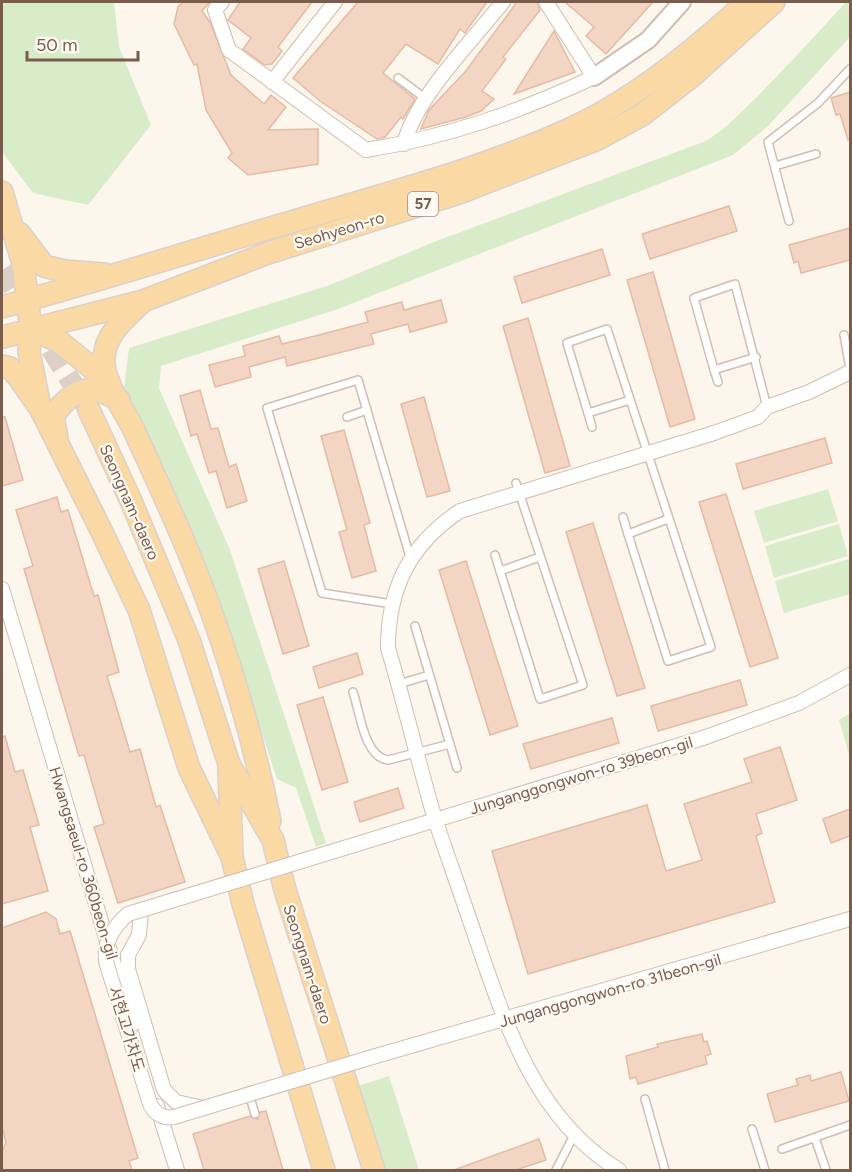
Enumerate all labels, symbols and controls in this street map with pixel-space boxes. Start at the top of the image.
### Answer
scale bar [27,24,138,62]
text: 50 m [36,34,78,56]
road number: 57 [408,192,438,216]
street label: Seohyeon-ro [292,208,386,253]
street label: Seongnam-daero [96,441,164,563]
street label: Junganggongwon-ro 39beon-gil [467,732,695,819]
street label: Hwangsaeul-ro 360beon-gil [45,764,122,962]
street label: Seongnam-daero [279,902,336,1026]
street label: Junganggongwon-ro 31beon-gil [497,950,723,1031]
street label: 서현고가차도 [105,984,149,1074]

